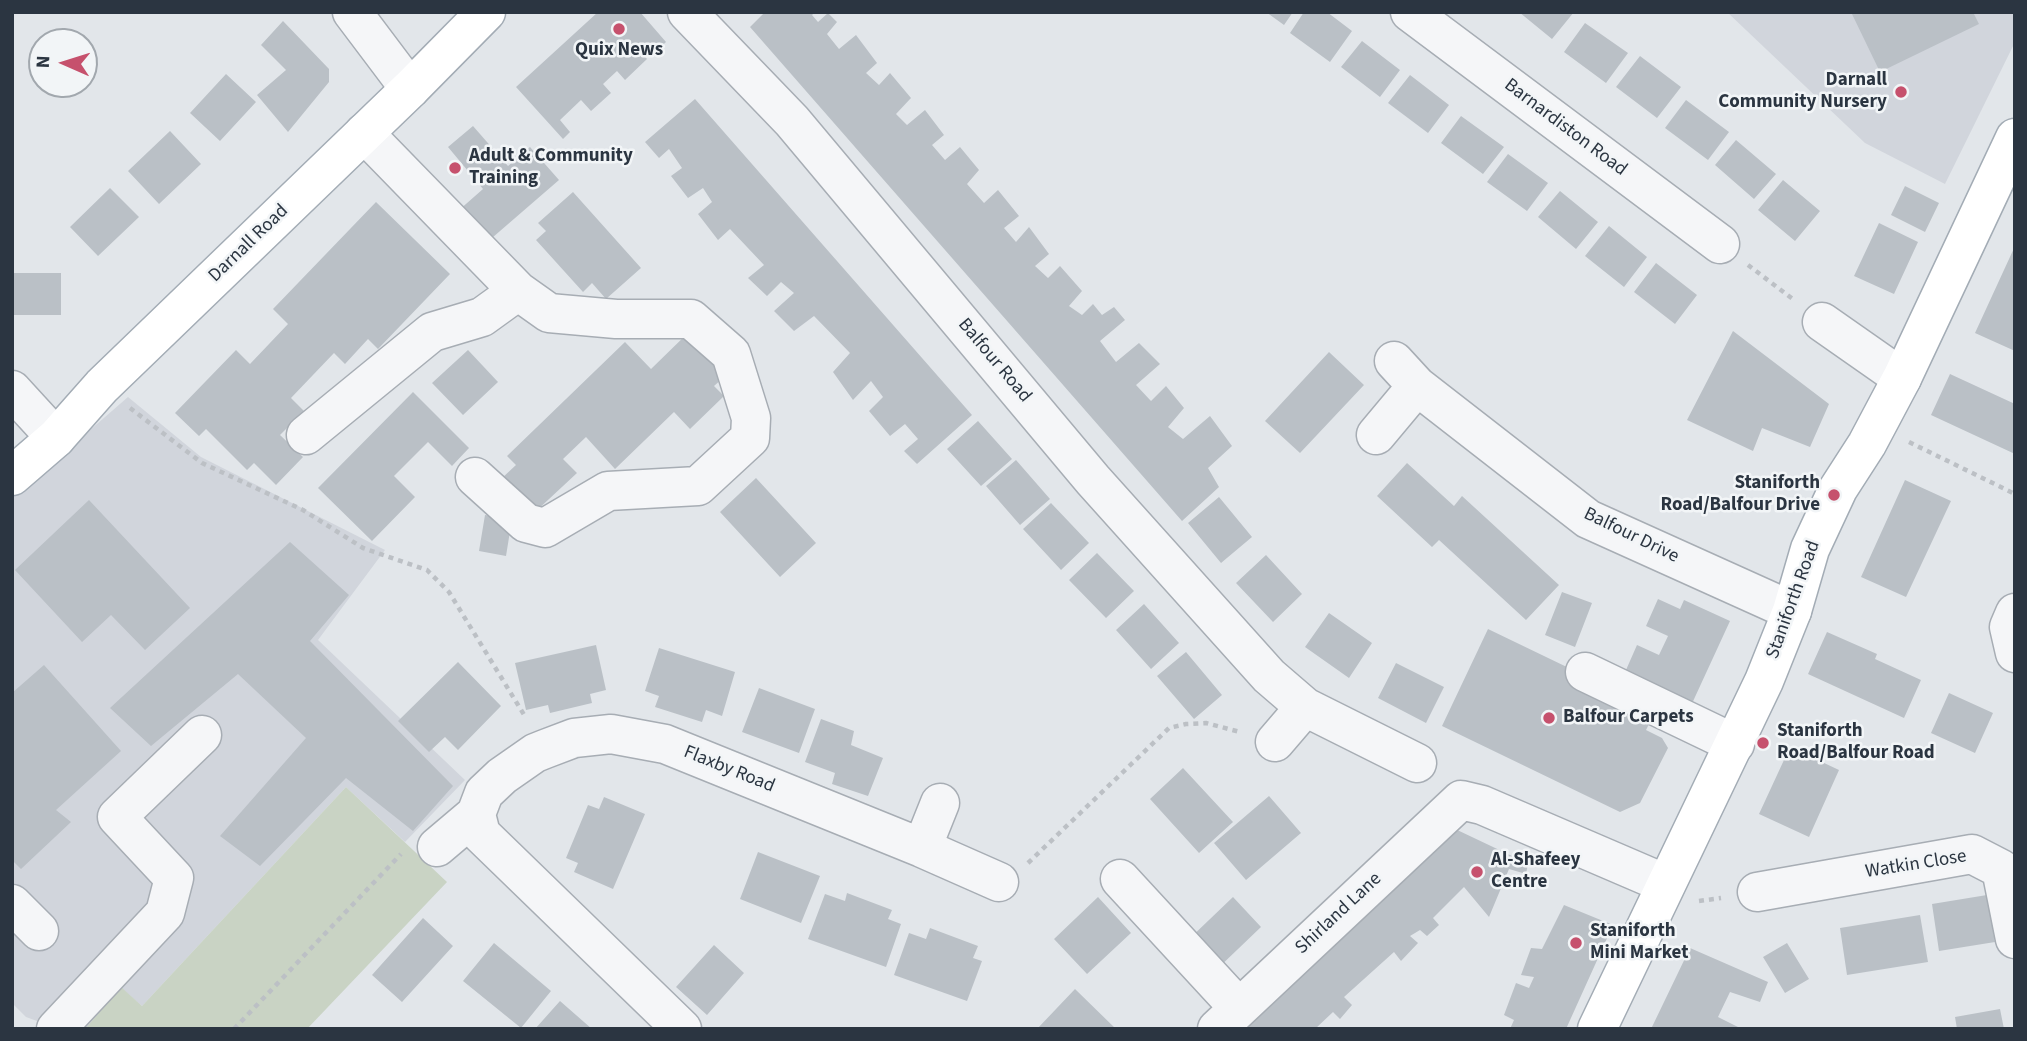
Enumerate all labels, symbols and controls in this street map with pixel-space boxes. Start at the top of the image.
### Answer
marker: Quix News [611,21,627,37]
north arrow [28,28,98,98]
place label: Quix News [575,40,663,62]
text: N [30,55,57,69]
place label: Darnall Community Nursery [1718,70,1887,114]
street label: Barnardiston Road [1499,74,1631,182]
marker: Darnall Community Nursery [1893,84,1909,100]
place label: Adult & Community Training [469,146,633,190]
marker: Adult & Community Training [447,160,463,176]
street label: Darnall Road [204,200,294,288]
street label: Balfour Road [952,314,1036,408]
place label: Staniforth Road/Balfour Drive [1660,473,1820,517]
marker: Staniforth Road/Balfour Drive [1826,487,1842,503]
street label: Balfour Drive [1580,503,1682,569]
street label: Staniforth Road [1762,538,1826,662]
place label: Balfour Carpets [1563,707,1694,729]
marker: Balfour Carpets [1541,710,1557,726]
place label: Staniforth Road/Balfour Road [1777,721,1935,765]
marker: Staniforth Road/Balfour Road [1755,735,1771,751]
street label: Flaxby Road [680,741,778,799]
street label: Watkin Close [1864,846,1968,884]
place label: Al-Shafeey Centre [1491,850,1580,894]
marker: Al-Shafeey Centre [1469,864,1485,880]
street label: Shirland Lane [1291,868,1387,960]
place label: Staniforth Mini Market [1590,921,1688,965]
marker: Staniforth Mini Market [1568,935,1584,951]

